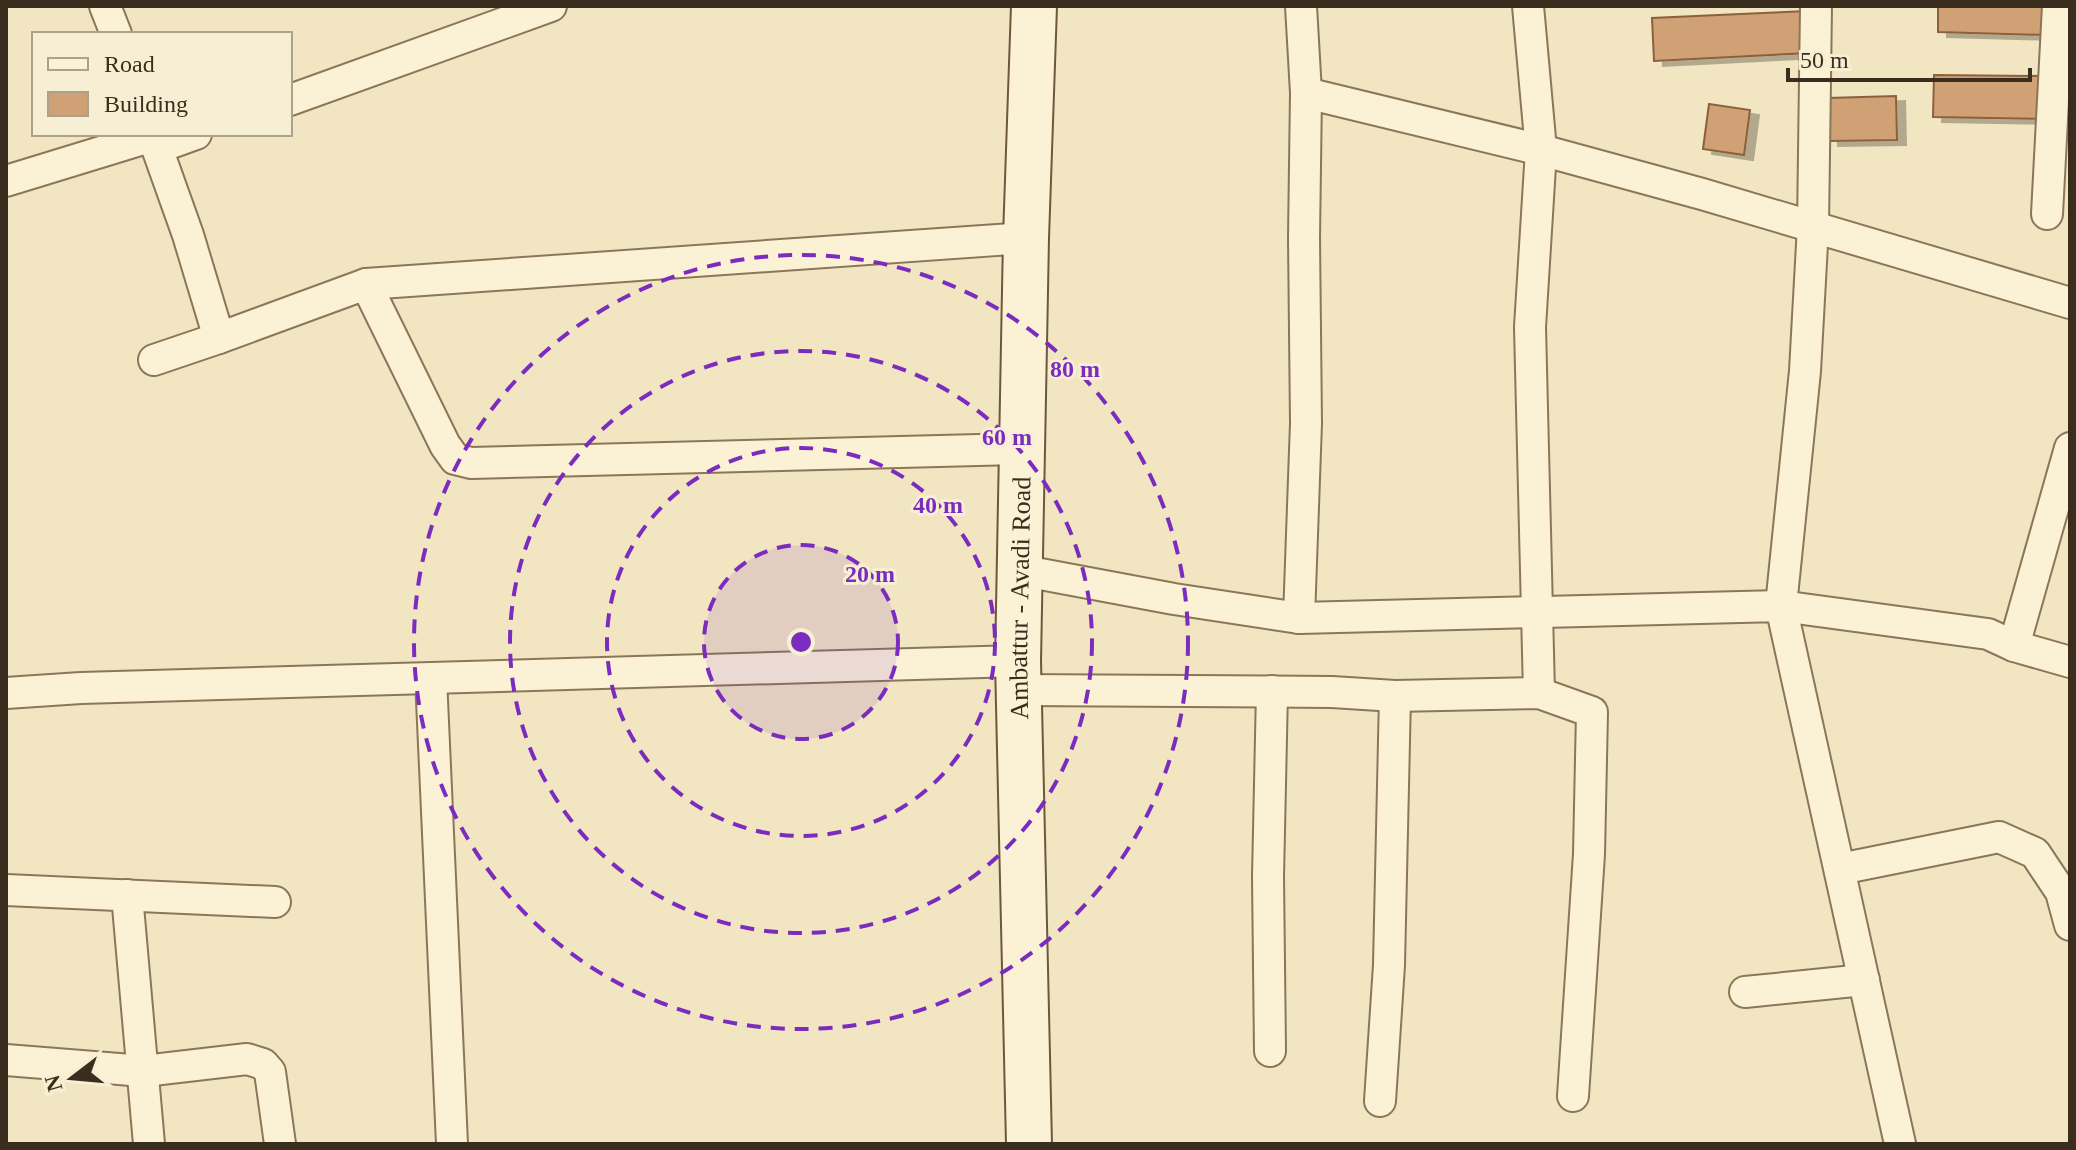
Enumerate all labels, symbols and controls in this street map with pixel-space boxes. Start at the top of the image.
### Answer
legend [32,32,292,136]
scale bar [1788,32,2030,82]
text: 50 m [1800,47,1849,73]
text: Road [104,51,155,77]
text: Building [104,91,188,117]
text: 80 m [1050,356,1100,382]
text: 60 m [982,424,1032,450]
street label: Ambattur - Avadi Road [1003,476,1036,720]
text: 40 m [913,492,963,518]
text: 20 m [845,561,895,587]
centre of rings [787,628,815,656]
north arrow [32,1038,112,1118]
text: N [39,1072,67,1094]

